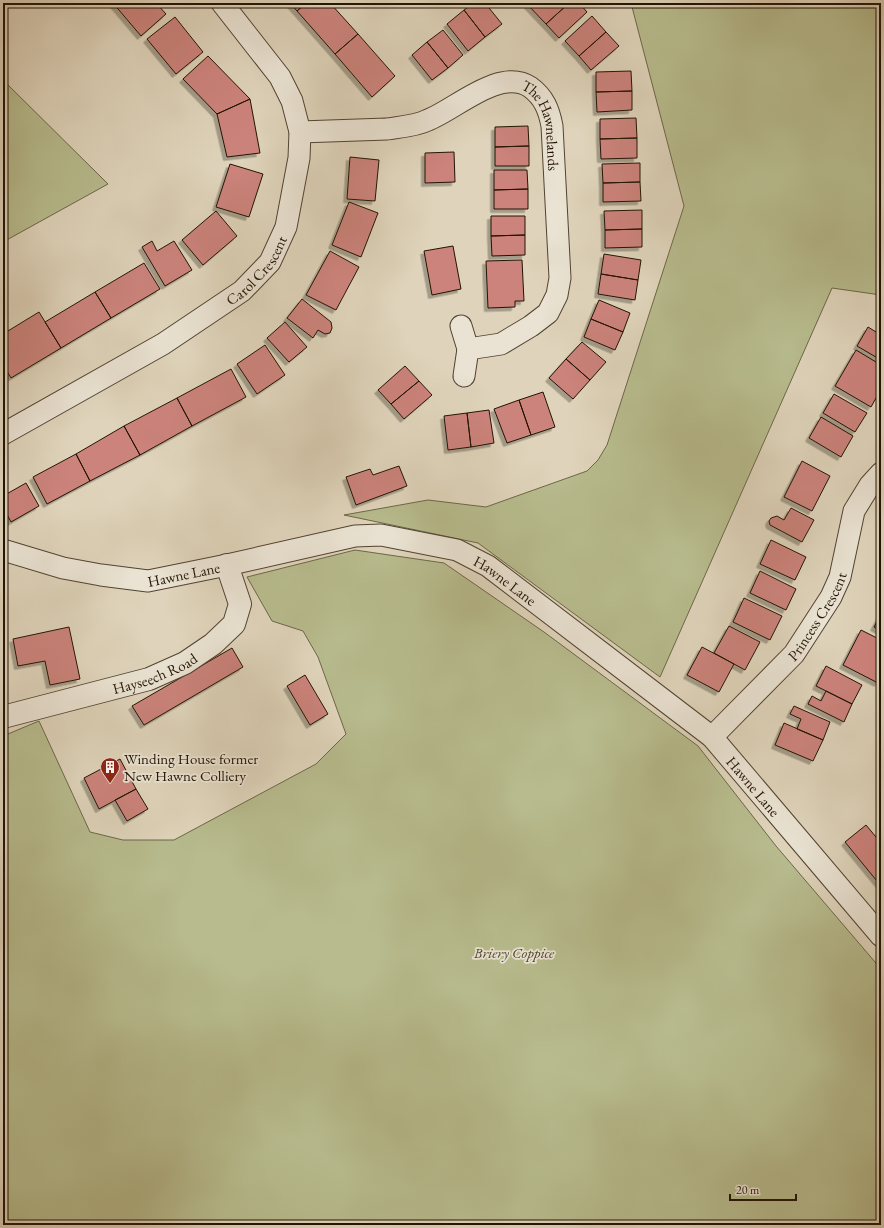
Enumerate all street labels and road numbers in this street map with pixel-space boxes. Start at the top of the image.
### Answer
street label: The Hawnelands [519,75,564,171]
street label: Carol Crescent [222,232,290,309]
street label: Hawne Lane [471,551,541,609]
street label: Hawne Lane [146,557,222,590]
street label: Princess Crescent [783,570,850,665]
street label: Hayseech Road [110,648,201,698]
street label: Hawne Lane [723,752,785,820]

